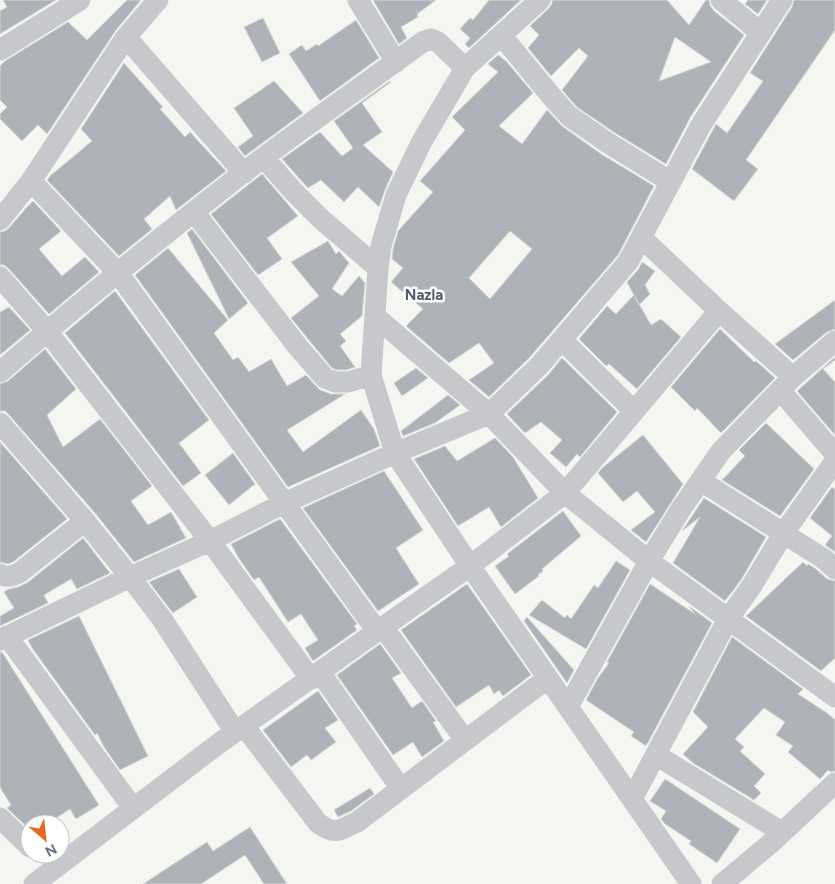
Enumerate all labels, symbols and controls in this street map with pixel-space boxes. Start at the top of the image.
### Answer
district label: Nazla [405,286,443,304]
north arrow [20,814,70,864]
text: N [42,840,60,860]

